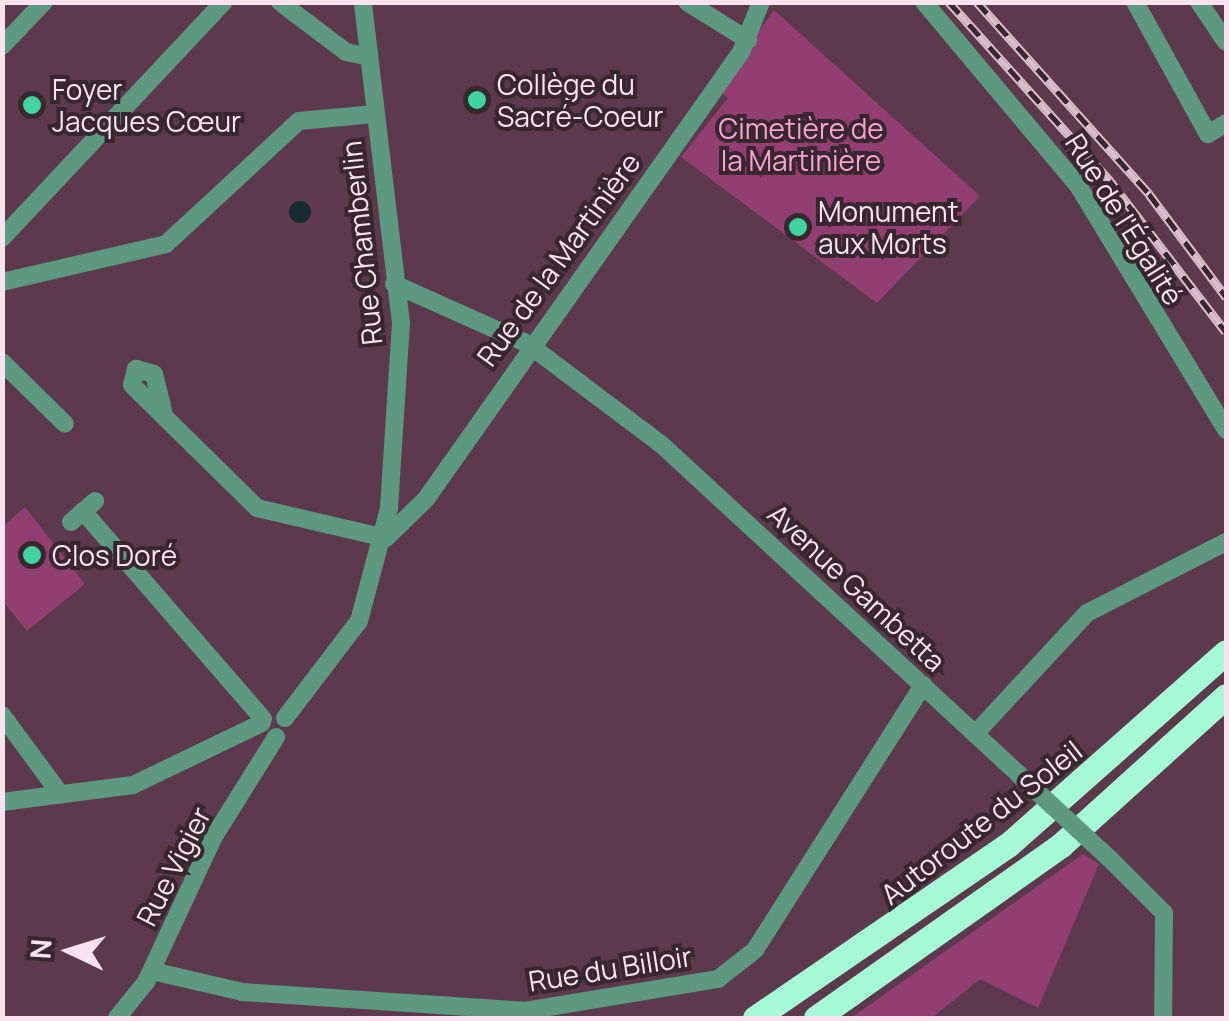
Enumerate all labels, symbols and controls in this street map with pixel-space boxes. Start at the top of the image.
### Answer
place label: Collège du Sacré-Coeur [497,67,663,133]
place label: Foyer Jacques Cœur [52,72,241,138]
marker: Collège du Sacré-Coeur [466,89,488,111]
marker: Foyer Jacques Cœur [21,94,43,116]
park label: Cimetière de la Martinière [718,111,884,177]
street label: Rue de l'Égalité [1059,127,1191,311]
street label: Rue Chamberlin [334,139,388,347]
street label: Rue de la Martinière [469,146,647,372]
place label: Monument aux Morts [818,194,959,260]
marker: Monument aux Morts [787,216,809,238]
street label: Avenue Gambetta [762,496,952,678]
place label: Clos Doré [52,538,177,572]
marker: Clos Doré [21,544,43,566]
street label: Autoroute du Soleil [874,733,1088,911]
street label: Rue Vigier [129,801,217,931]
north arrow [20,901,120,1001]
text: N [20,938,60,960]
street label: Rue du Billoir [526,938,694,998]

